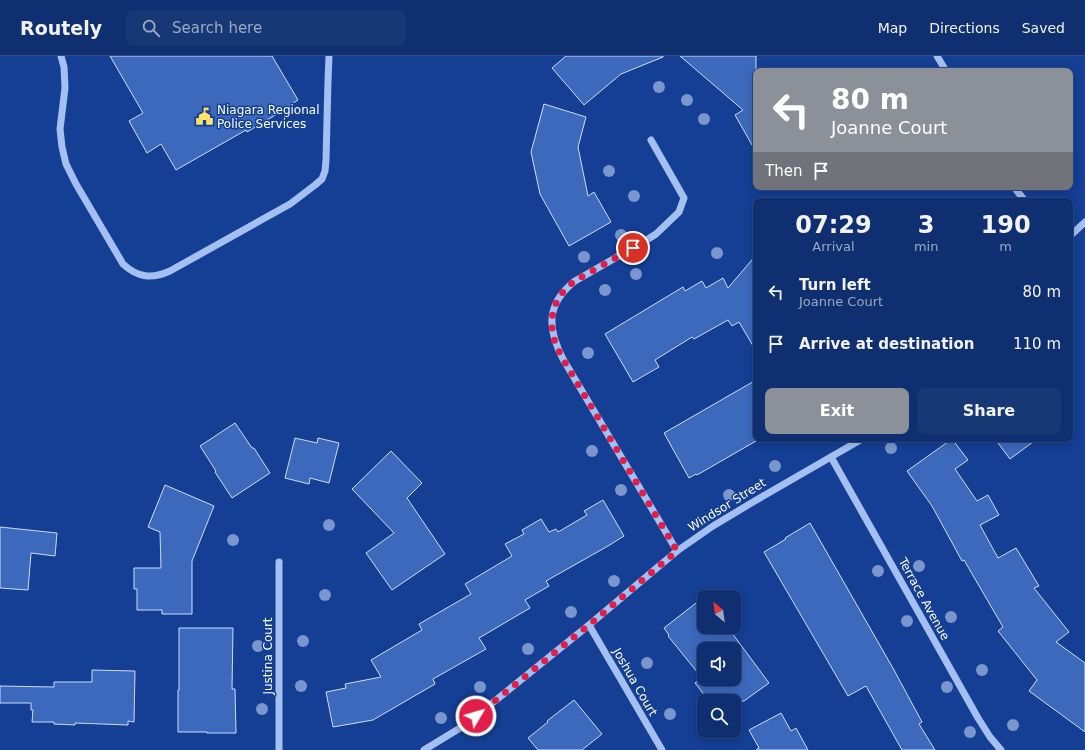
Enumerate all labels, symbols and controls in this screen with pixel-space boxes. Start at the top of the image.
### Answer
search box [126,10,406,46]
text: Routely [20,17,102,39]
icon: search [140,17,162,39]
text: Search here [172,19,262,37]
text: Map [878,20,907,36]
text: Directions [929,20,1000,36]
text: Saved [1022,20,1065,36]
text: 80 m [831,83,909,116]
icon: left [765,84,817,136]
place label: Niagara Regional Police Services [217,103,320,131]
public building icon: Niagara Regional Police Services [194,107,214,127]
text: Joanne Court [831,117,947,138]
icon: arrive [810,160,832,182]
text: Then [765,162,802,180]
text: 07:29 [795,211,872,239]
text: 3 [918,211,934,239]
text: 190 [981,211,1031,239]
pin [616,231,650,265]
icon: arrive [622,237,644,259]
text: Arrival [812,239,855,254]
text: min [914,239,938,254]
text: m [999,239,1012,254]
text: Turn left [799,276,871,294]
icon: left [765,281,787,303]
text: 80 m [1023,283,1061,301]
text: Joanne Court [799,294,883,309]
icon: arrive [765,333,787,355]
text: Arrive at destination [799,335,974,353]
text: 110 m [1013,335,1061,353]
button: Exit [765,388,909,434]
button: Share [917,388,1061,434]
street label: Windsor Street [686,475,769,535]
street label: Terrace Avenue [895,554,952,643]
north arrow [697,590,741,634]
map controls [697,590,741,738]
street label: Justina Court [261,617,275,696]
button: sound [697,642,741,686]
street label: Joshua Court [609,645,660,719]
button: search [697,694,741,738]
position arrow [455,695,497,737]

